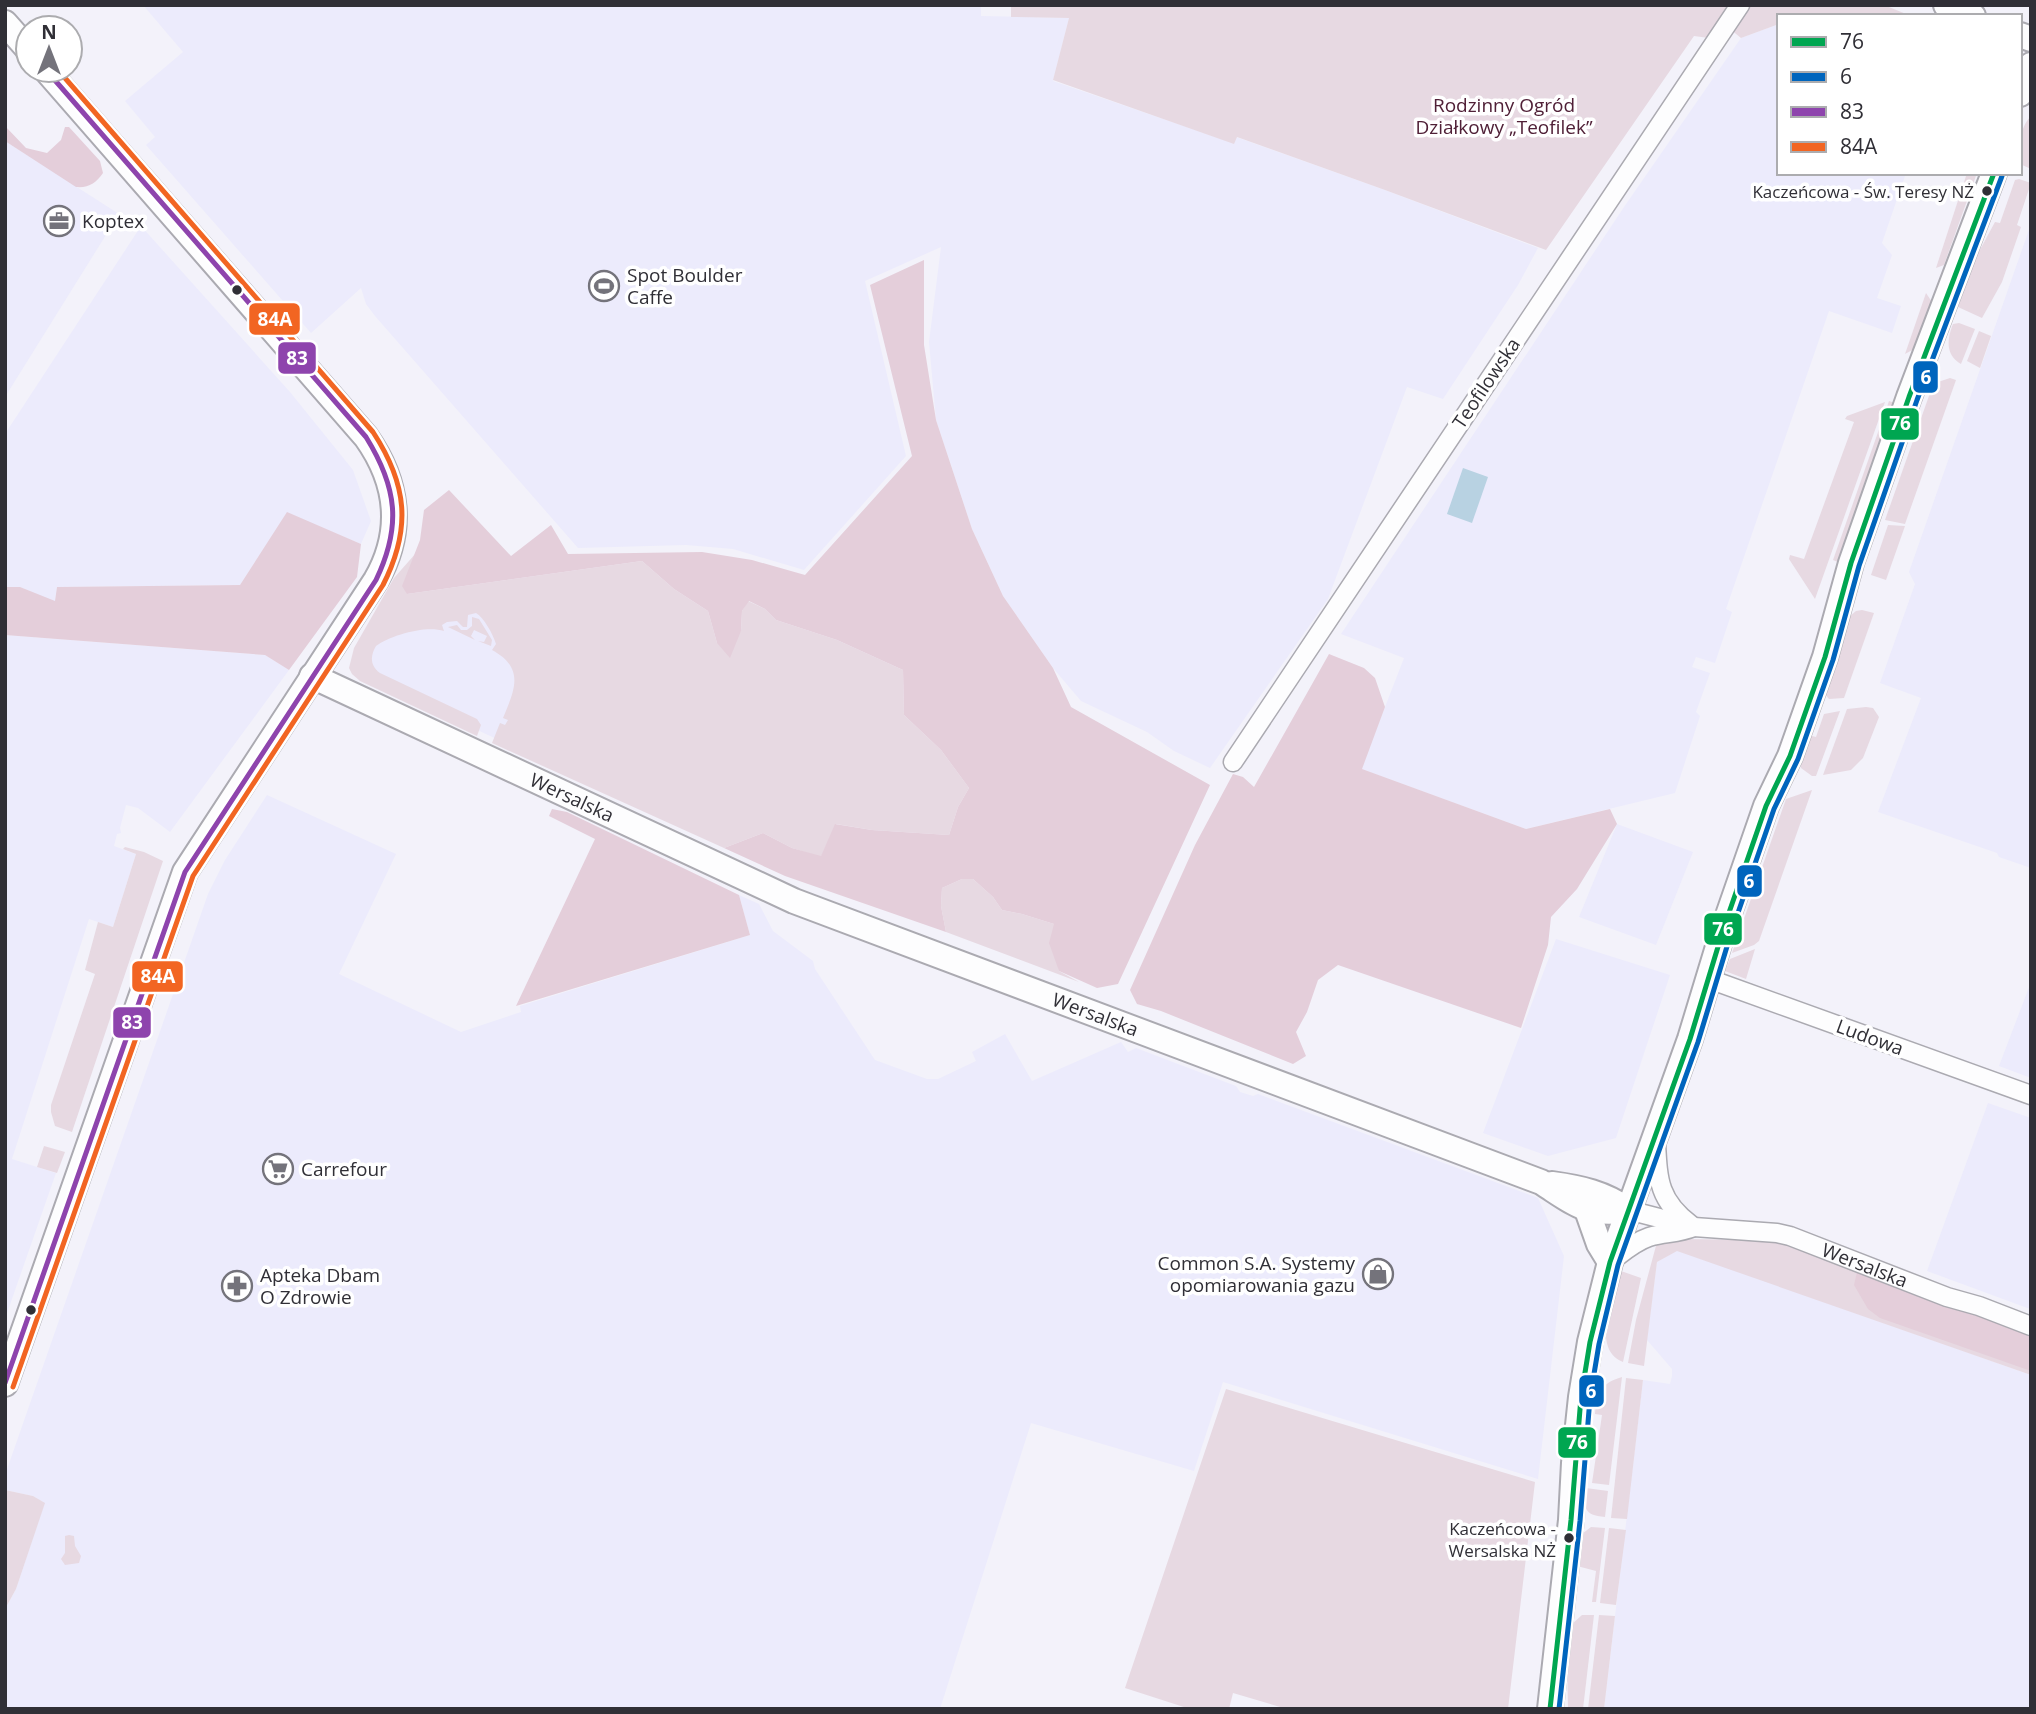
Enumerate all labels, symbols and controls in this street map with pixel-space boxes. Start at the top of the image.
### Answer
north arrow [14,14,84,84]
legend [1777,14,2022,175]
text: N [41,19,57,45]
text: 76 [1840,27,1864,55]
text: 6 [1840,62,1852,90]
park label: Rodzinny Ogród Działkowy „Teofilek” [1415,92,1593,140]
text: 83 [1840,97,1864,125]
text: 84A [1840,132,1878,160]
place label: Kaczeńcowa - Św. Teresy NŻ [1752,180,1974,203]
marker: Kaczeńcowa - Św. Teresy NŻ [1980,184,1994,198]
office icon: Koptex [42,204,76,238]
place label: Koptex [82,208,144,234]
place label: Spot Boulder Caffe [627,262,743,310]
sports icon: Spot Boulder Caffe [587,269,621,303]
unlabelled marker [230,283,244,297]
line badge: 84A [248,302,301,336]
text: 84A [258,306,293,332]
street label: Teofilowska [1446,332,1526,434]
line badge: 83 [277,341,317,375]
text: 83 [286,345,308,371]
line badge: 6 [1912,360,1939,394]
text: 6 [1921,364,1932,390]
line badge: 76 [1880,407,1920,441]
text: 76 [1889,410,1911,436]
street label: Wersalska [526,767,618,828]
line badge: 6 [1736,864,1763,898]
text: 6 [1744,868,1755,894]
line badge: 76 [1703,912,1743,946]
text: 76 [1712,916,1734,942]
line badge: 84A [131,960,184,993]
text: 84A [141,963,176,989]
street label: Wersalska [1049,986,1142,1042]
line badge: 83 [112,1006,152,1039]
text: 83 [121,1009,143,1035]
street label: Ludowa [1833,1013,1907,1061]
supermarket icon: Carrefour [261,1152,295,1186]
place label: Carrefour [301,1156,387,1182]
street label: Wersalska [1818,1237,1911,1293]
place label: Common S.A. Systemy opomiarowania gazu [1158,1250,1355,1298]
shop icon: Common S.A. Systemy opomiarowania gazu [1361,1257,1395,1291]
place label: Apteka Dbam O Zdrowie [260,1262,380,1310]
pharmacy icon: Apteka Dbam O Zdrowie [220,1269,254,1303]
unlabelled marker [24,1303,38,1317]
line badge: 6 [1578,1374,1605,1408]
text: 6 [1586,1378,1597,1404]
line badge: 76 [1557,1426,1597,1459]
text: 76 [1566,1429,1588,1455]
place label: Kaczeńcowa - Wersalska NŻ [1449,1517,1556,1562]
marker: Kaczeńcowa - Wersalska NŻ [1562,1531,1576,1545]

